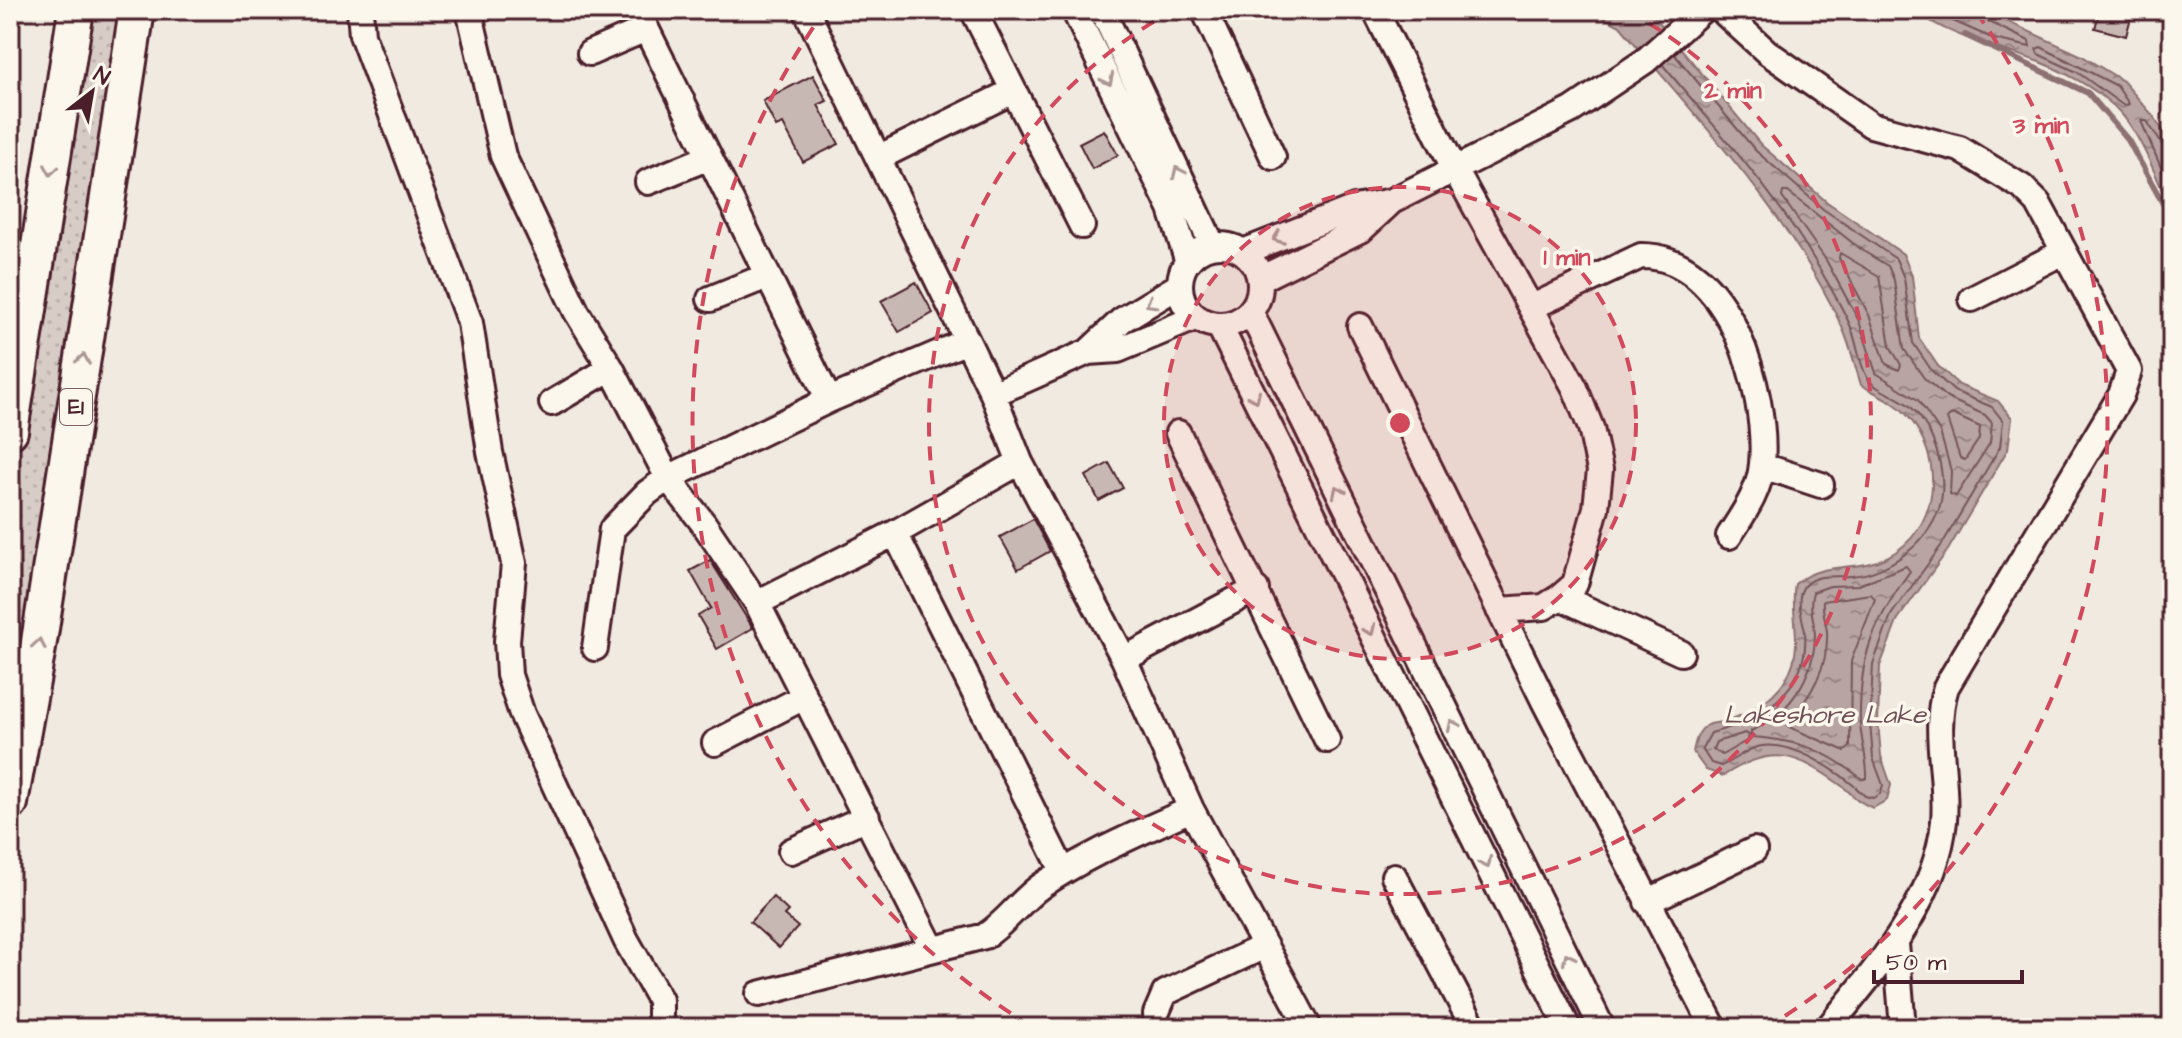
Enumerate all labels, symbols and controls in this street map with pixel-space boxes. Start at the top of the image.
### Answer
north arrow [52,52,132,132]
text: N [88,59,116,93]
one-way arrow [1098,72,1114,87]
text: 2 min [1703,74,1762,108]
text: 3 min [2012,109,2069,143]
one-way arrow [43,163,60,177]
one-way arrow [1172,165,1188,180]
one-way arrow [1272,228,1286,245]
text: 1 min [1544,241,1591,275]
one-way arrow [1145,293,1160,309]
one-way arrow [74,352,91,366]
road number: E1 [60,389,92,425]
one-way arrow [1245,389,1260,404]
centre of rings [1386,409,1414,437]
one-way arrow [1333,485,1348,500]
one-way arrow [1360,622,1376,637]
one-way arrow [29,637,46,651]
water label: Lakeshore Lake [1724,697,1928,733]
one-way arrow [1447,718,1463,733]
one-way arrow [1476,855,1492,869]
scale bar [1874,934,2022,984]
text: 50 m [1886,946,1947,980]
one-way arrow [1562,952,1578,966]

